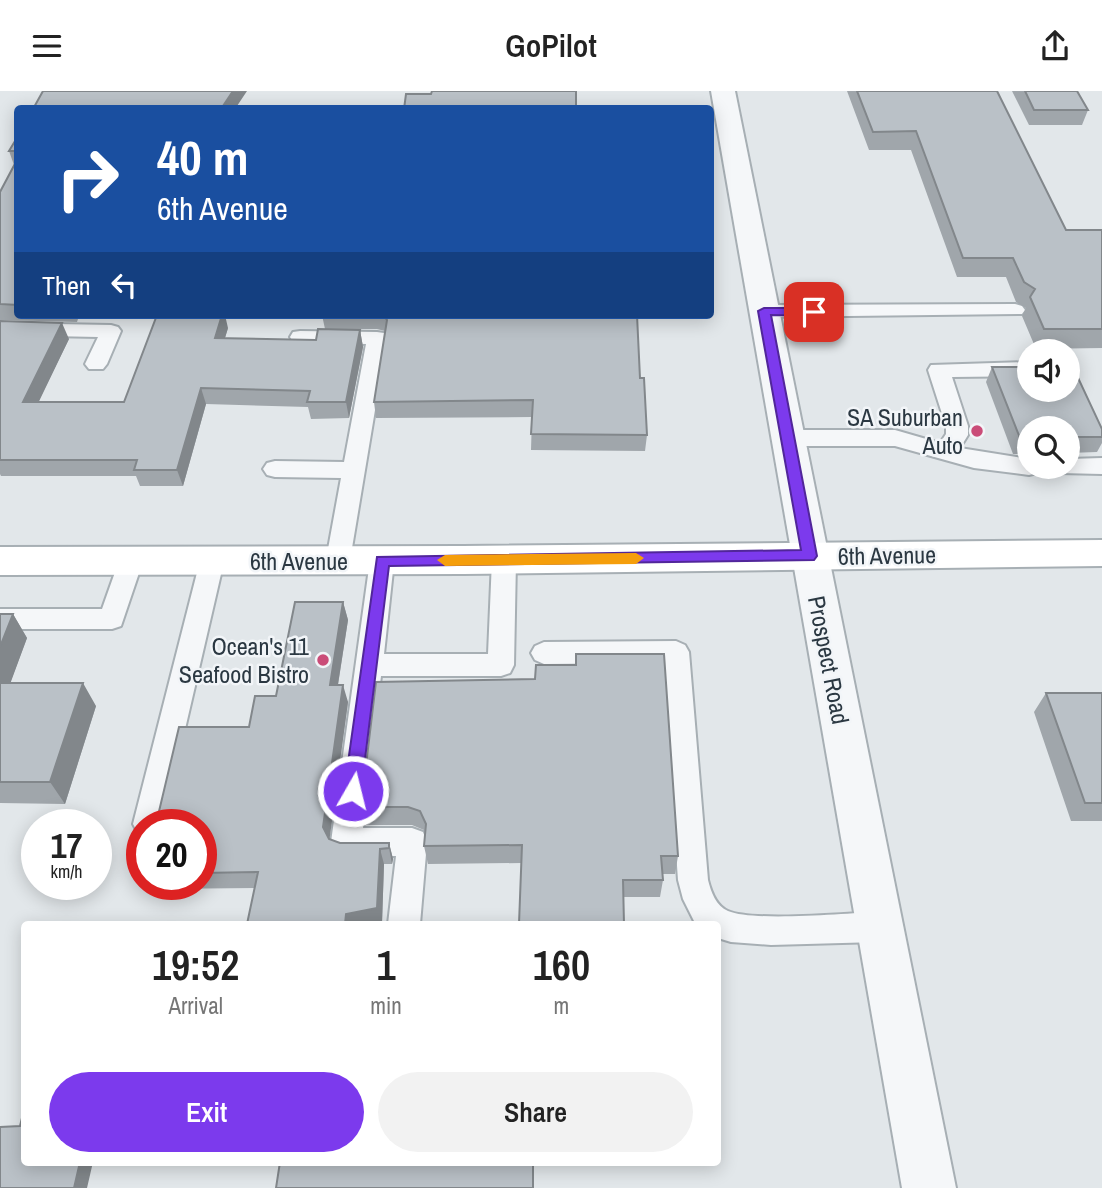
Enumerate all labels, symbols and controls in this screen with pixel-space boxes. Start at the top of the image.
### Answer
text: GoPilot [505,24,597,67]
icon: menu [28,27,66,65]
icon: share [1036,27,1074,65]
text: 40 m [157,124,249,190]
icon: right [42,133,133,224]
text: 6th Avenue [157,187,288,230]
icon: left [105,266,143,304]
text: Then [42,268,91,303]
pin [784,282,844,342]
icon: arrive [795,293,833,331]
map controls [1017,339,1080,479]
button: sound [1017,339,1080,402]
place label: SA Suburban Auto [847,401,963,461]
button: search [1017,416,1080,479]
marker: SA Suburban Auto [969,423,985,439]
street label: 6th Avenue [838,538,936,572]
street label: 6th Avenue [250,545,348,577]
street label: Prospect Road [801,593,857,727]
place label: Ocean's 11 Seafood Bistro [179,630,309,690]
marker: Ocean's 11 Seafood Bistro [315,652,331,668]
position arrow [316,754,390,828]
speed limit sign: 20 [126,809,217,900]
text: 17 [51,822,82,869]
text: km/h [51,859,83,884]
text: 19:52 [152,937,239,993]
text: 1 [376,937,396,993]
text: 160 [533,937,590,993]
text: Arrival [168,990,223,1021]
text: min [370,990,402,1021]
text: m [554,990,569,1021]
button: Exit [49,1072,364,1152]
button: Share [378,1072,693,1152]

